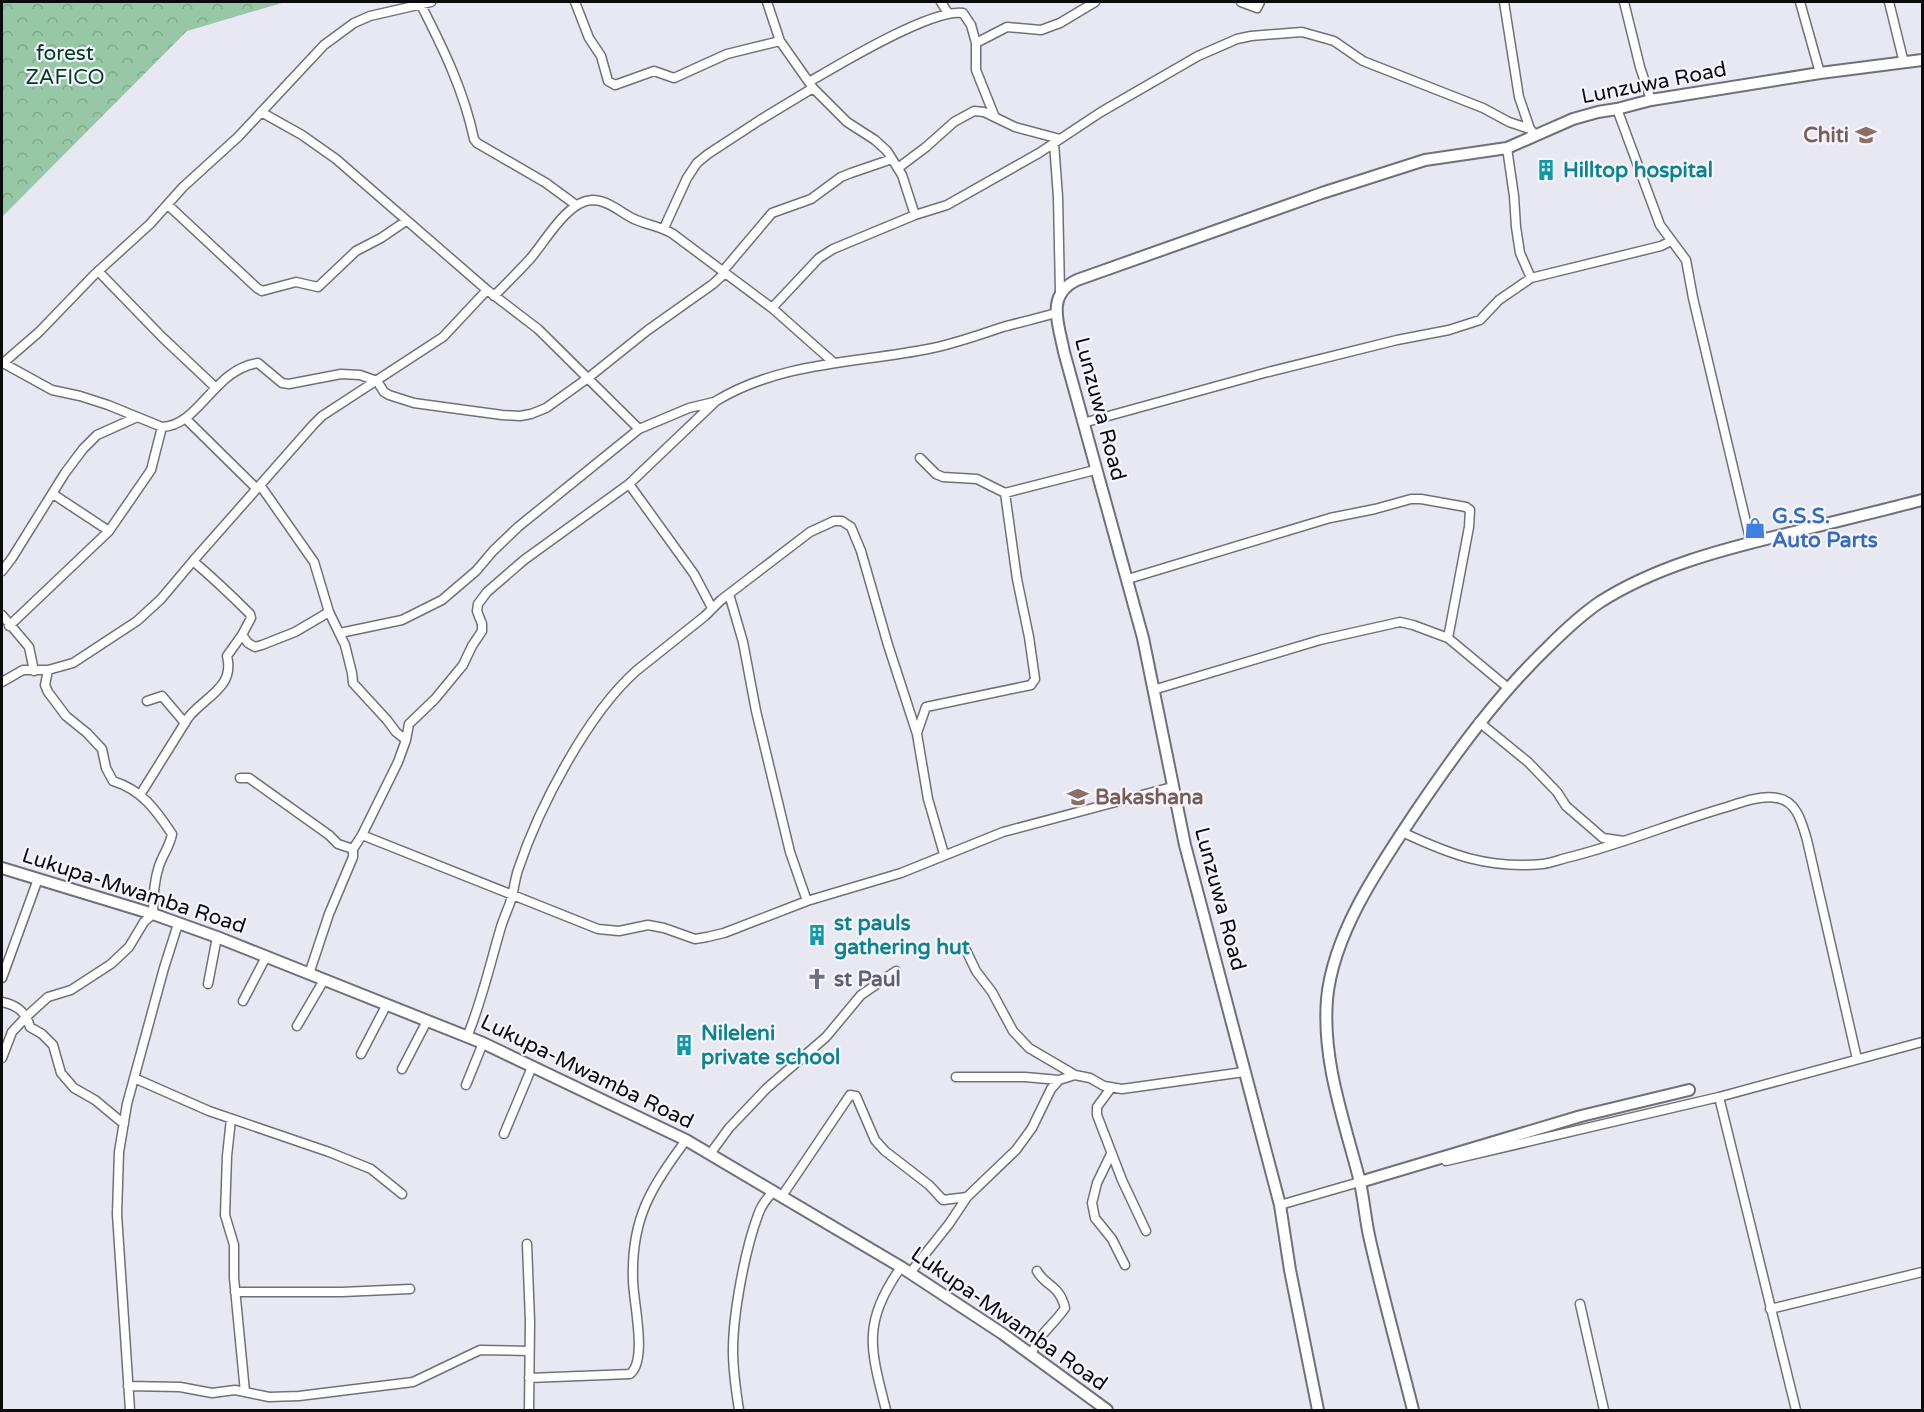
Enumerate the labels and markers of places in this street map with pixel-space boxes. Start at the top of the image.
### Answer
place label: Chiti [1803,123,1849,148]
school or university icon: Chiti [1854,123,1878,147]
building icon: Hilltop hospital [1534,158,1558,182]
place label: Hilltop hospital [1563,158,1713,183]
place label: G.S.S. Auto Parts [1772,504,1878,553]
shop icon: G.S.S. Auto Parts [1743,516,1767,540]
school or university icon: Bakashana [1066,785,1090,809]
place label: Bakashana [1095,785,1204,810]
place label: st pauls gathering hut [834,911,970,960]
building icon: st pauls gathering hut [805,923,829,947]
church icon: st Paul [805,967,829,991]
place label: st Paul [834,967,901,992]
place label: Nileleni private school [701,1021,840,1070]
building icon: Nileleni private school [672,1033,696,1057]

